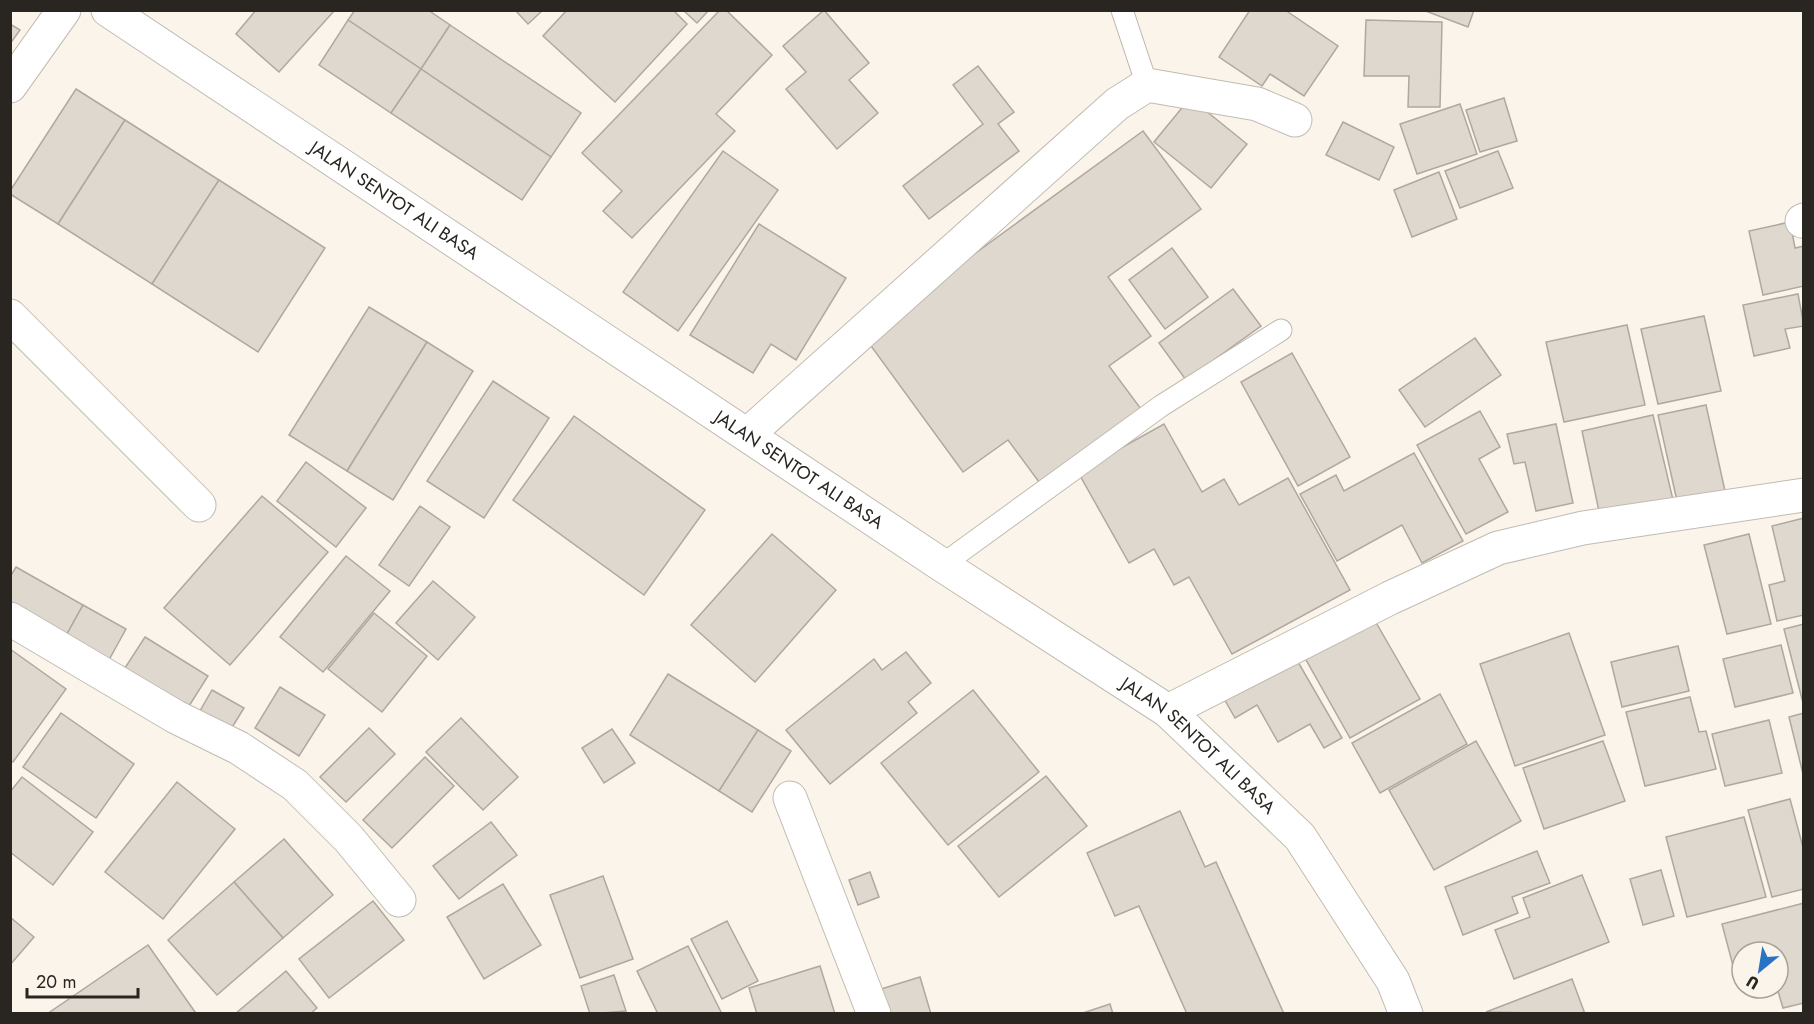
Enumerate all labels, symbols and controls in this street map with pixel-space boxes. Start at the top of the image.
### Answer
street label: JALAN SENTOT ALI BASA [303,134,484,266]
street label: JALAN SENTOT ALI BASA [708,403,889,536]
street label: JALAN SENTOT ALI BASA [1114,670,1281,820]
north arrow [1730,940,1790,1000]
scale bar [27,961,138,999]
text: 20 m [36,969,76,995]
text: U [1742,970,1763,995]

